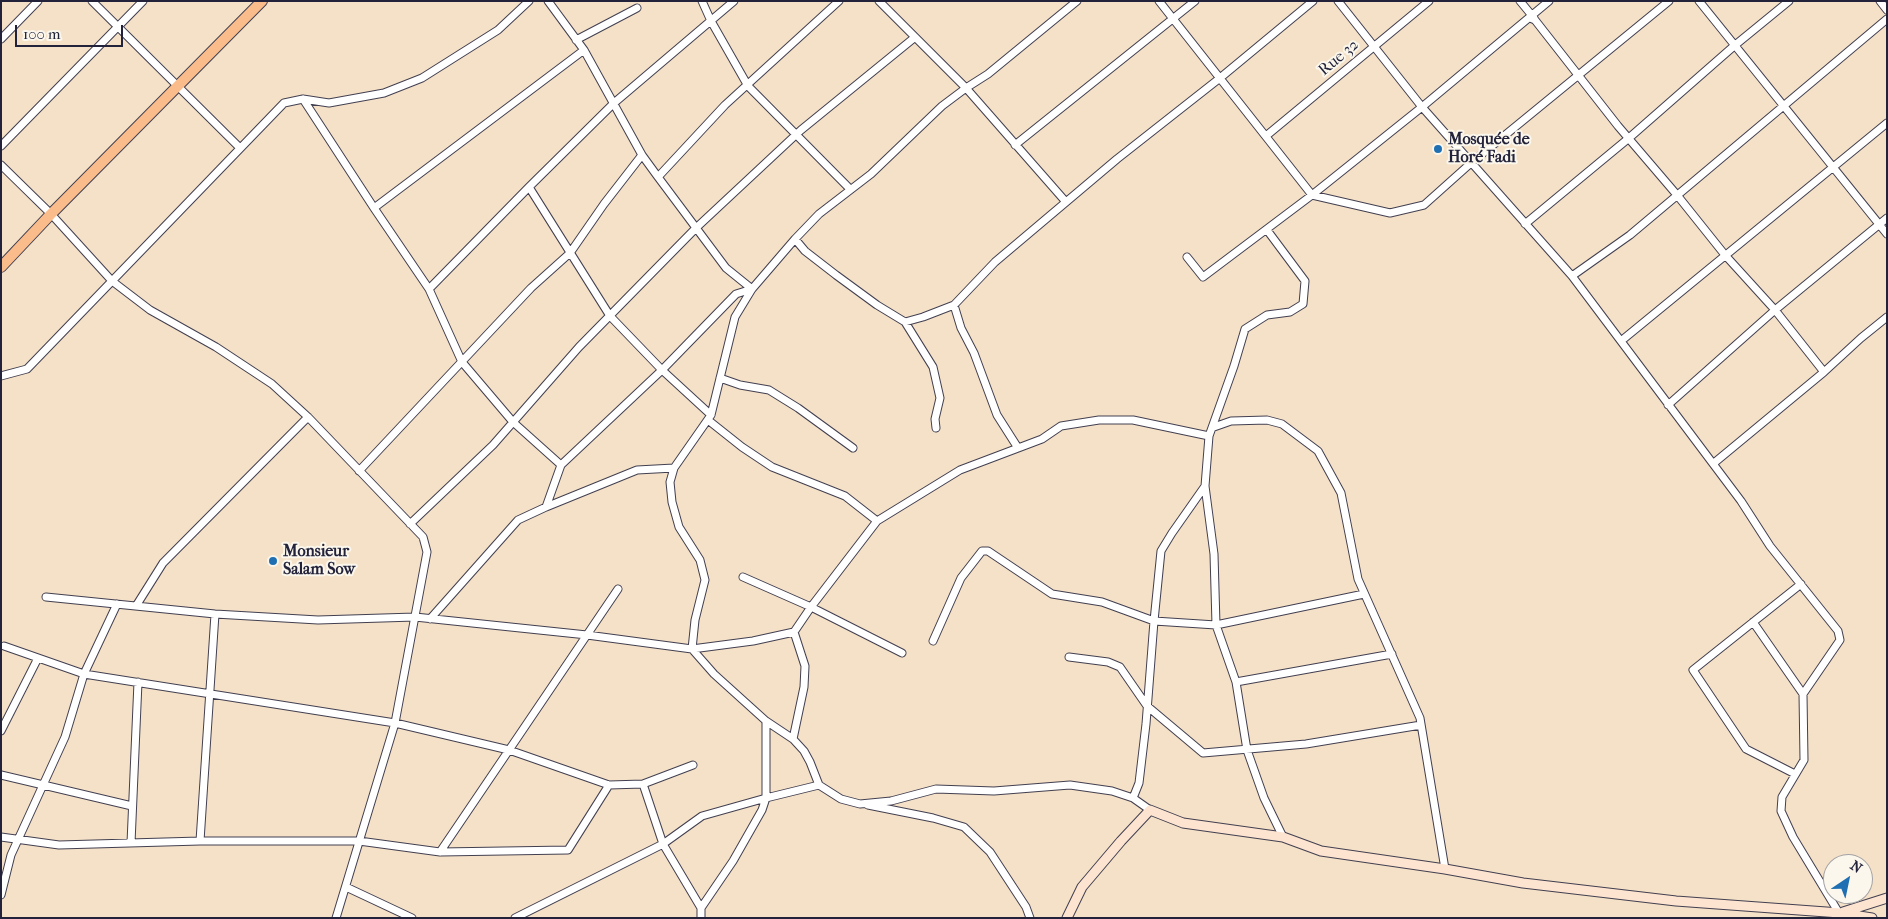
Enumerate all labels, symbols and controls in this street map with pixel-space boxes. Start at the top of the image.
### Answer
scale bar [18,15,125,47]
text: 100 m [23,25,61,43]
street label: Rue 32 [1315,36,1363,80]
place label: Mosquée de Horé Fadi [1448,130,1530,168]
marker: Mosquée de Horé Fadi [1432,143,1444,155]
place label: Monsieur Salam Sow [283,542,355,580]
marker: Monsieur Salam Sow [267,555,279,567]
north arrow [1823,854,1873,904]
text: N [1847,857,1865,877]

